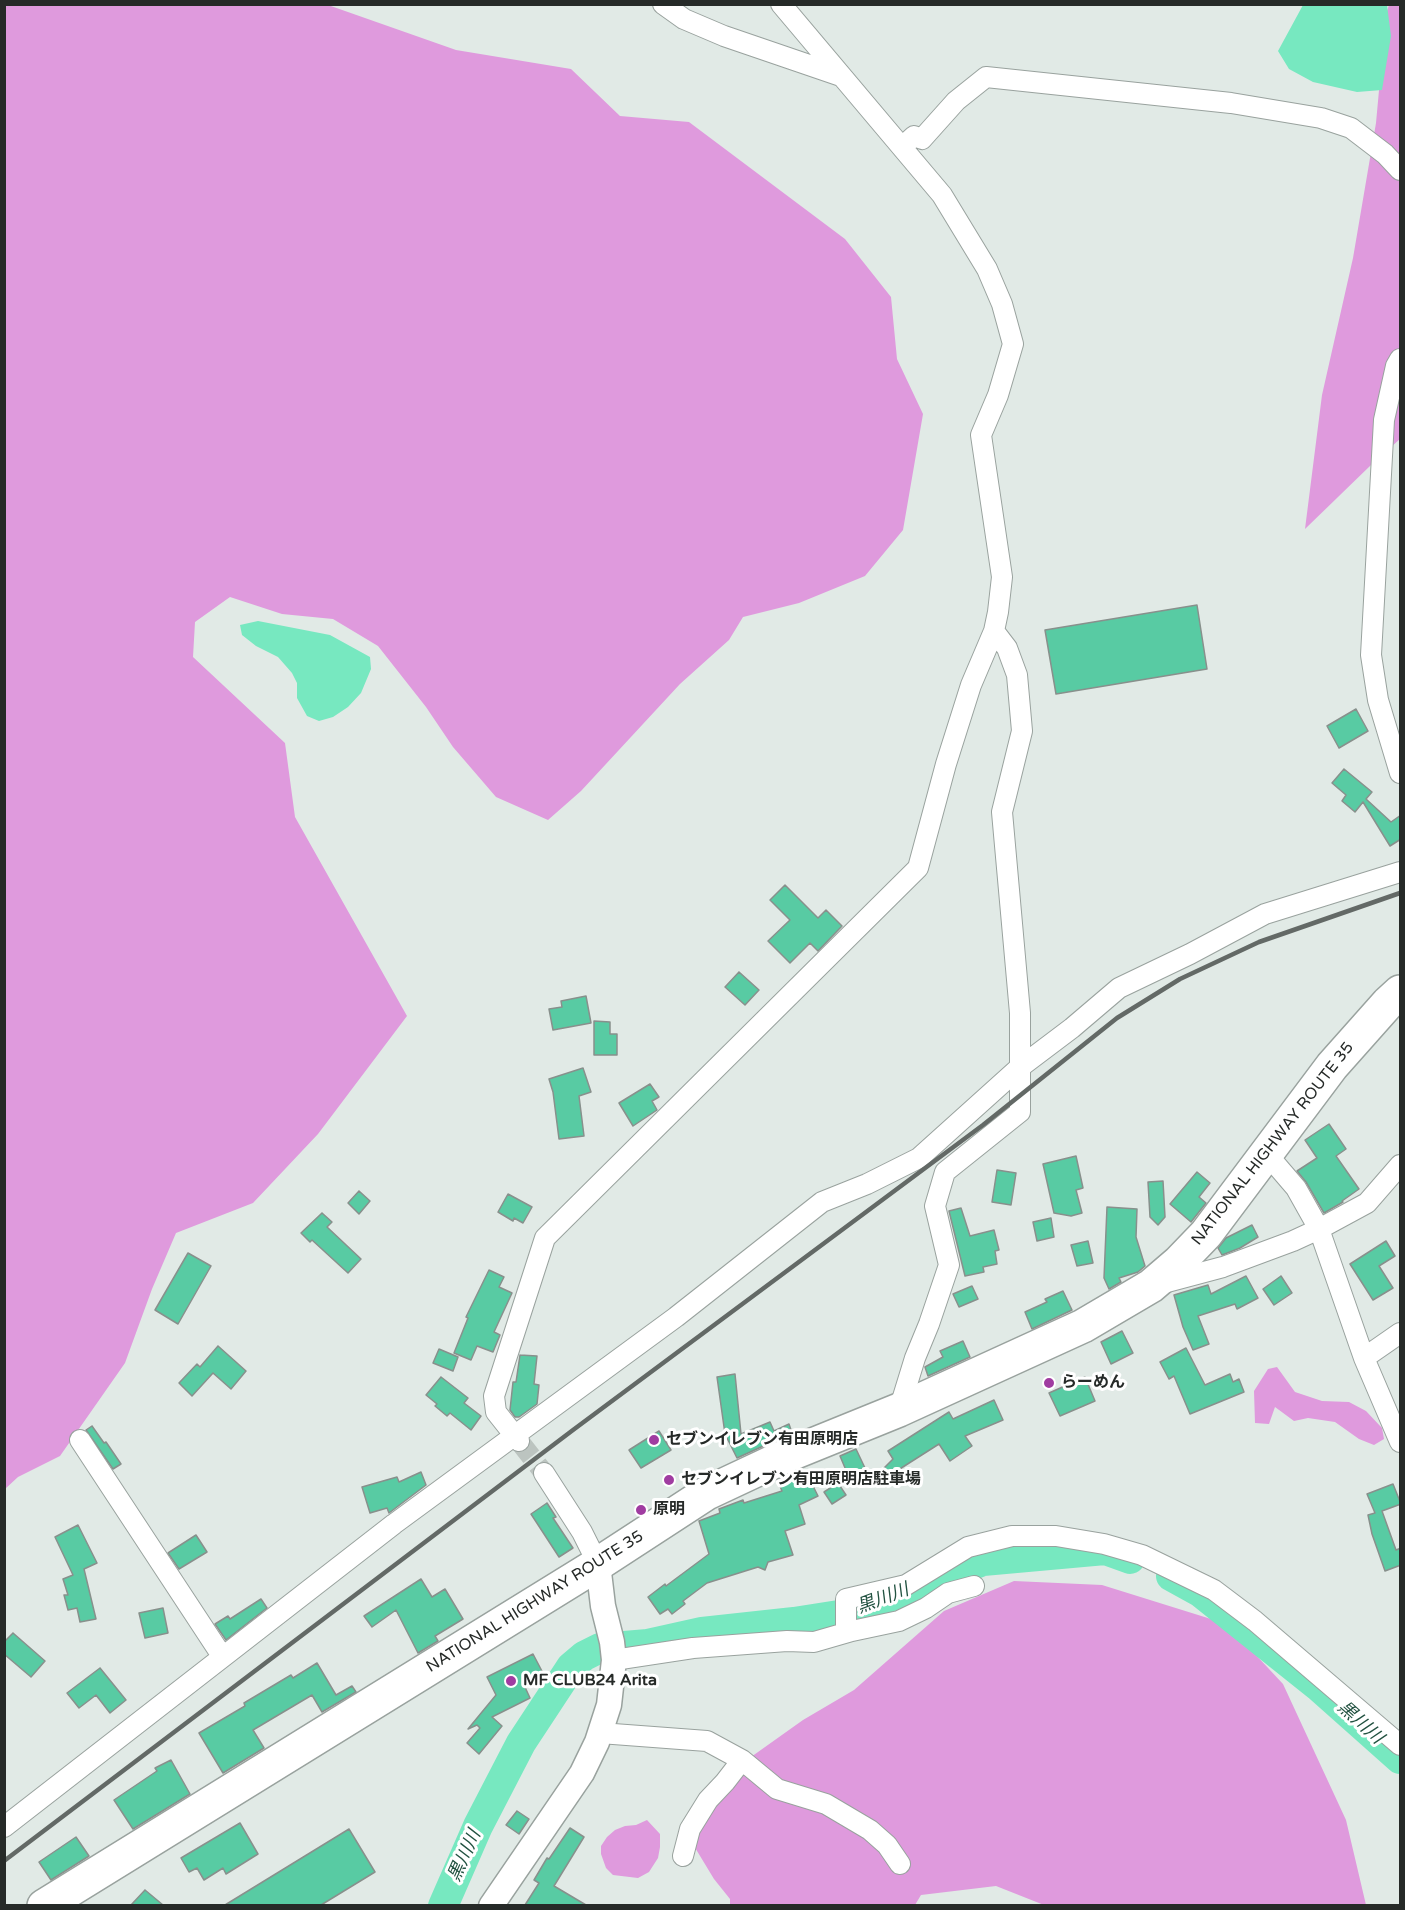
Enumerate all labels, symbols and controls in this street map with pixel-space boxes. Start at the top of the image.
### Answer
street label: NATIONAL HIGHWAY ROUTE 35 [1188,1039,1358,1249]
place label: らーめん [1061,1373,1125,1393]
marker: らーめん [1042,1376,1056,1390]
place label: セブンイレブン有田原明店 [666,1430,858,1450]
marker: セブンイレブン有田原明店 [647,1433,661,1447]
place label: セブンイレブン有田原明店駐車場 [681,1470,921,1490]
marker: セブンイレブン有田原明店駐車場 [662,1473,676,1487]
place label: 原明 [653,1500,685,1520]
marker: 原明 [634,1503,648,1517]
street label: NATIONAL HIGHWAY ROUTE 35 [423,1527,647,1677]
water label: 黒川川 [854,1579,912,1619]
place label: MF CLUB24 Arita [523,1671,657,1691]
marker: MF CLUB24 Arita [504,1674,518,1688]
water label: 黒川川 [1333,1697,1387,1749]
water label: 黒川川 [444,1827,486,1885]

